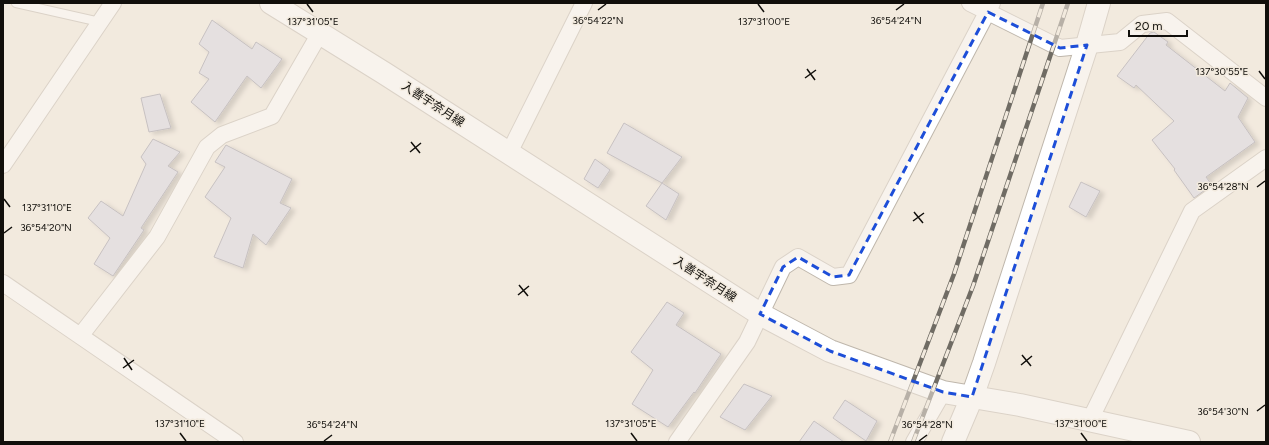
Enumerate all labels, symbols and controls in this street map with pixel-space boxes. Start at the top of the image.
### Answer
scale bar [1129,12,1187,38]
text: 36°54'22"N [573,14,623,27]
text: 36°54'24"N [870,14,922,27]
text: 137°31'05"E [287,15,339,28]
text: 137°31'00"E [738,15,790,28]
text: 20 m [1135,19,1163,33]
text: 137°30'55"E [1195,65,1249,78]
street label: 入善宇奈月線 [399,79,467,129]
text: 36°54'28"N [1197,180,1249,193]
text: 137°31'10"E [22,201,72,214]
text: 36°54'20"N [20,221,72,234]
street label: 入善宇奈月線 [671,254,739,304]
text: 36°54'30"N [1197,405,1249,418]
text: 137°31'10"E [155,417,205,430]
text: 137°31'05"E [605,417,657,430]
text: 137°31'00"E [1055,417,1107,430]
text: 36°54'24"N [306,418,358,431]
text: 36°54'28"N [901,418,953,431]

